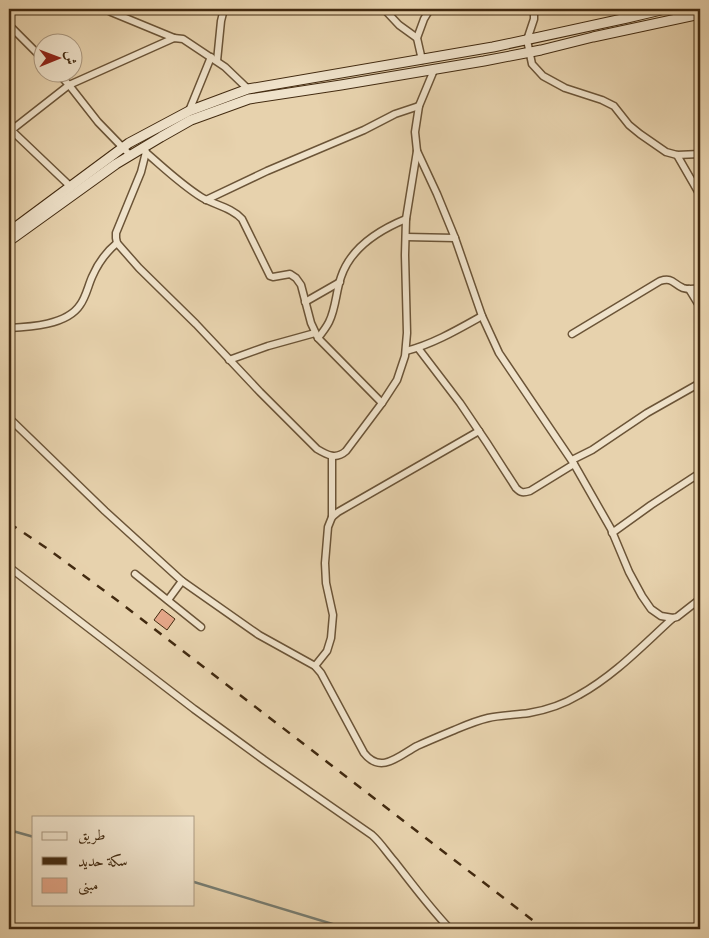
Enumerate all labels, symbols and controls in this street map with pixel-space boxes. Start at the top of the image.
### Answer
north arrow [32,32,82,82]
text: ش [62,51,79,65]
legend [32,816,195,906]
text: طريق [78,826,105,845]
text: سكة حديد [78,852,128,870]
text: مبنى [78,876,98,896]

